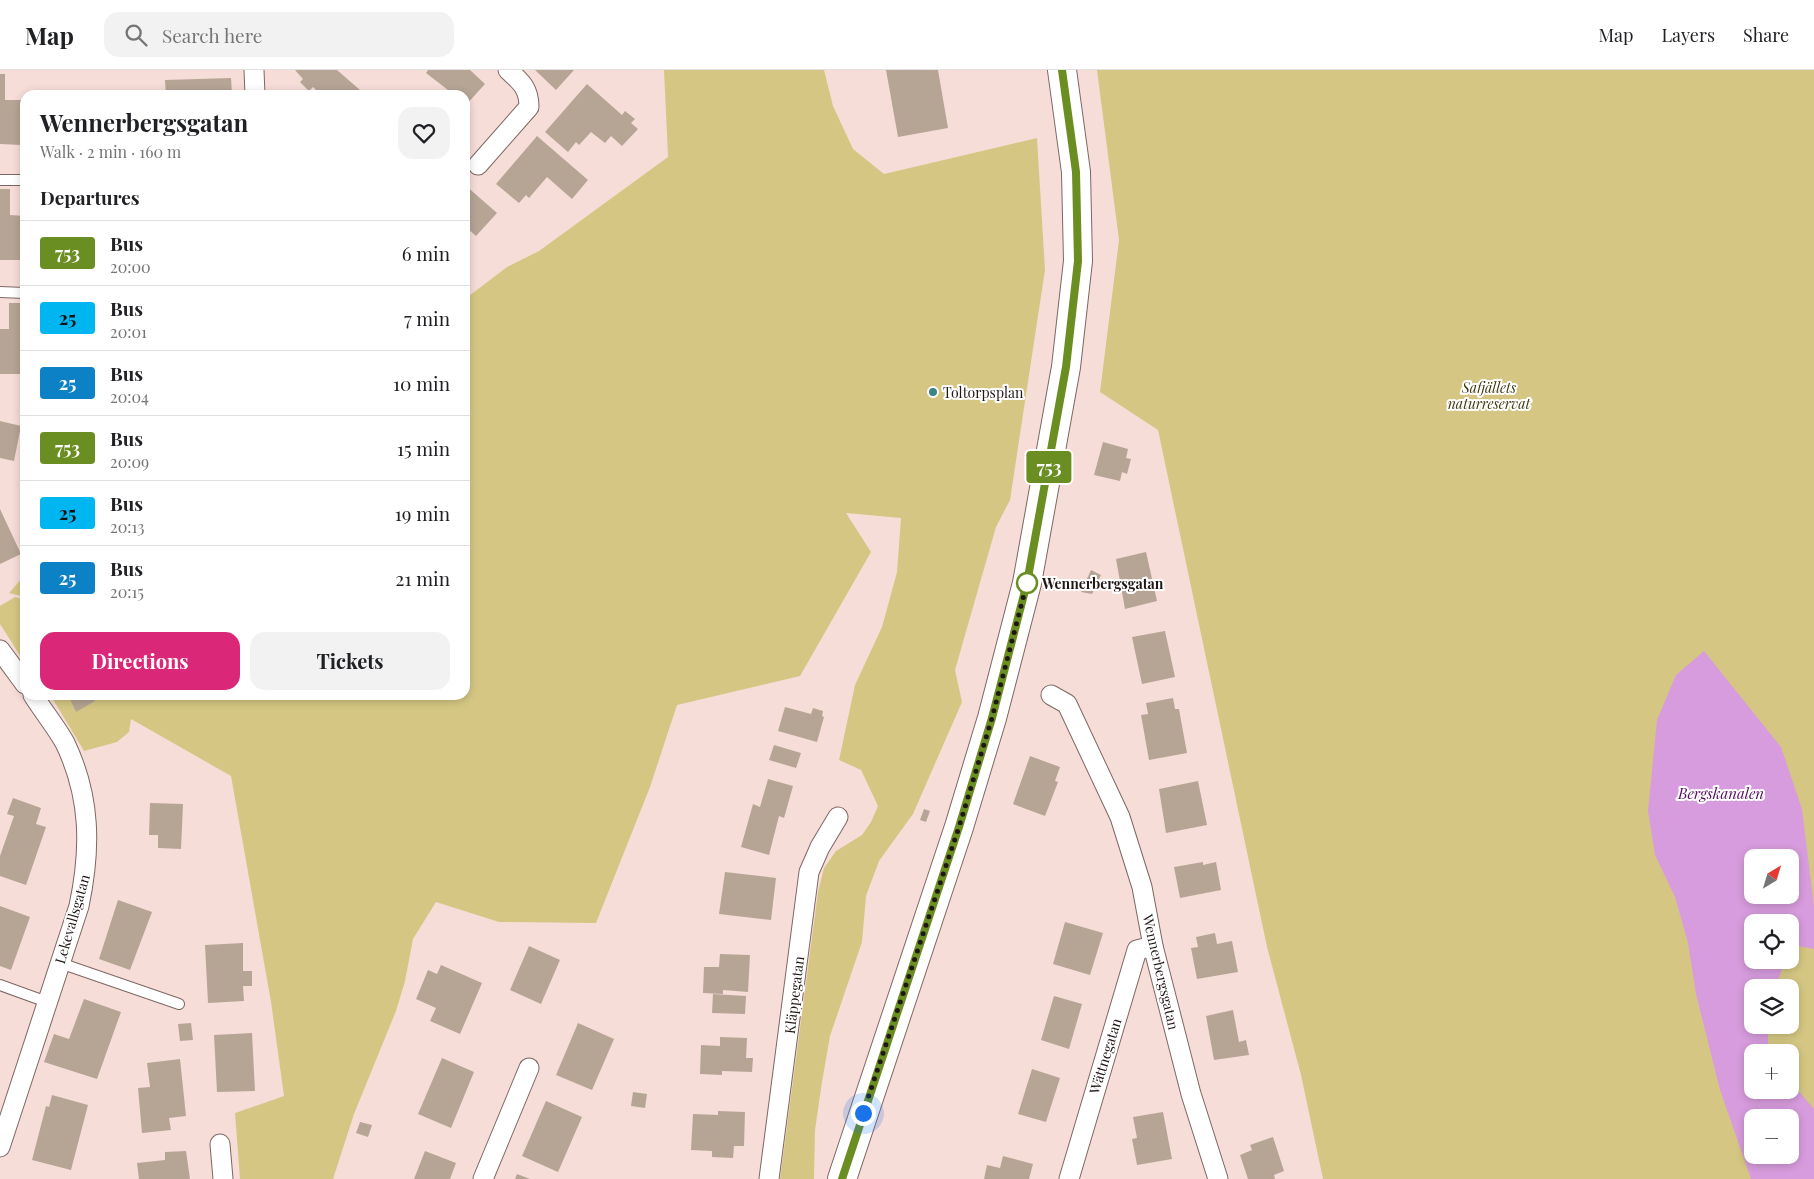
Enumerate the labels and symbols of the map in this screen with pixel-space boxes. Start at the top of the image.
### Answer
park label: Safjällets naturreservat [1448,378,1532,413]
place label: Toltorpsplan [943,383,1024,402]
marker: Toltorpsplan [927,386,939,398]
line badge: 753 [1020,451,1078,483]
marker: Wennerbergsgatan [1016,572,1038,594]
place label: Wennerbergsgatan [1041,574,1164,593]
water label: Bergskanalen [1677,783,1764,803]
north arrow [1744,849,1799,904]
street label: Lekevallsgatan [50,871,94,966]
street label: Wennerbergsgatan [1138,911,1184,1032]
street label: Kläppegatan [780,954,808,1035]
street label: Wättnegatan [1084,1015,1126,1097]
your location [851,1101,876,1126]

